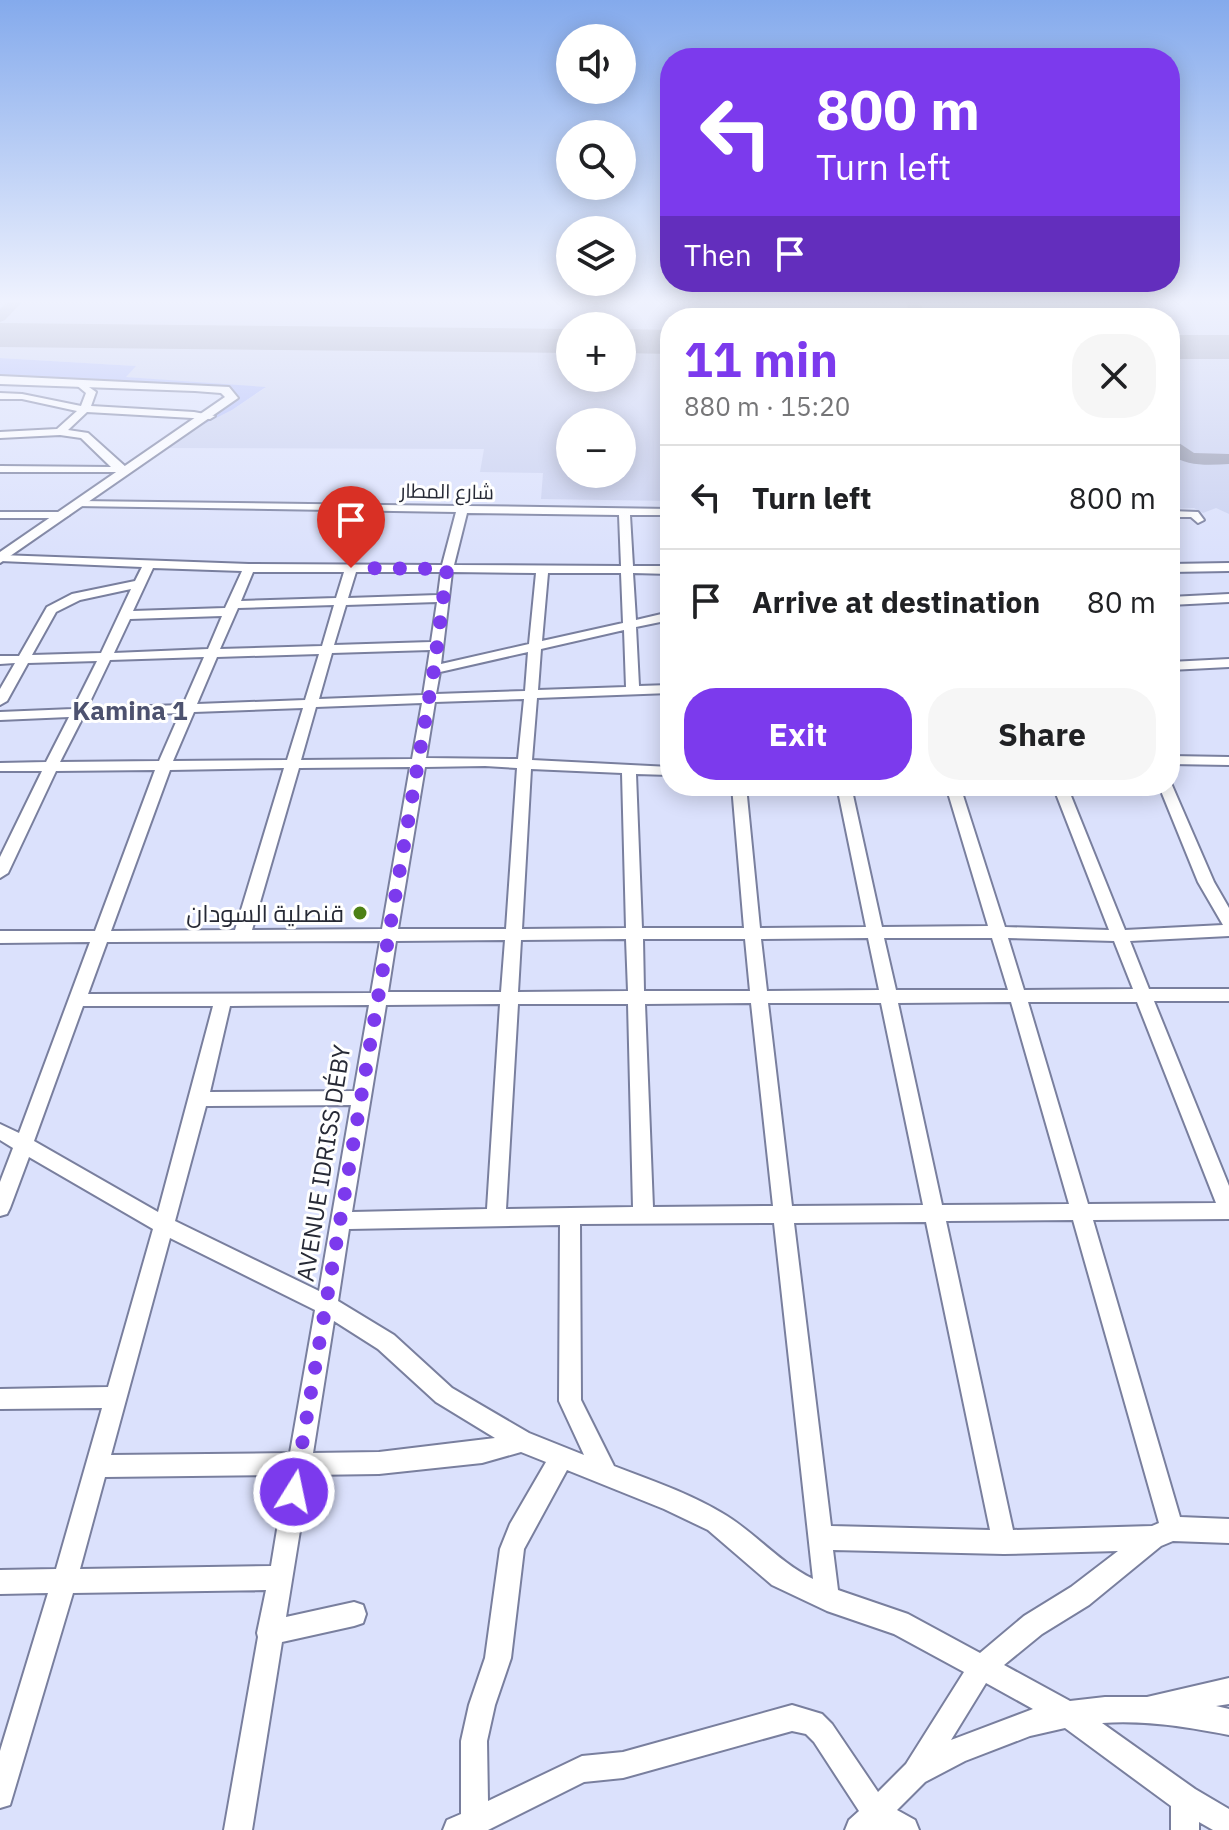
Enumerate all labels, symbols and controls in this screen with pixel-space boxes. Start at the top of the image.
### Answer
map controls [556,24,636,488]
button: sound [556,24,636,104]
text: 800 m [816,73,980,145]
icon: left [684,80,788,184]
button: search [556,120,636,200]
text: Turn left [816,143,951,190]
button: layers [556,216,636,296]
icon: arrive [768,232,812,276]
text: Then [684,235,752,274]
button: + [556,312,636,392]
text: 11 min [684,328,838,390]
button: close [1072,334,1156,418]
text: 880 m · 15:20 [684,389,850,423]
button: − [556,408,636,488]
icon: left [684,475,728,519]
street label: شارع المطار [399,477,494,506]
text: Turn left [752,478,871,517]
text: 800 m [1069,478,1156,517]
pin [317,486,385,568]
icon: arrive [329,498,373,542]
icon: arrive [684,579,728,623]
text: Arrive at destination [752,582,1040,621]
text: 80 m [1087,582,1156,621]
button: Exit [684,688,912,780]
button: Share [928,688,1156,780]
district label: Kamina 1 [72,693,188,727]
place label: قنصلية السودان [186,897,344,929]
marker: قنصلية السودان [351,904,369,922]
street label: AVENUE IDRISS DÉBY [288,1042,358,1284]
position arrow [252,1450,336,1534]

